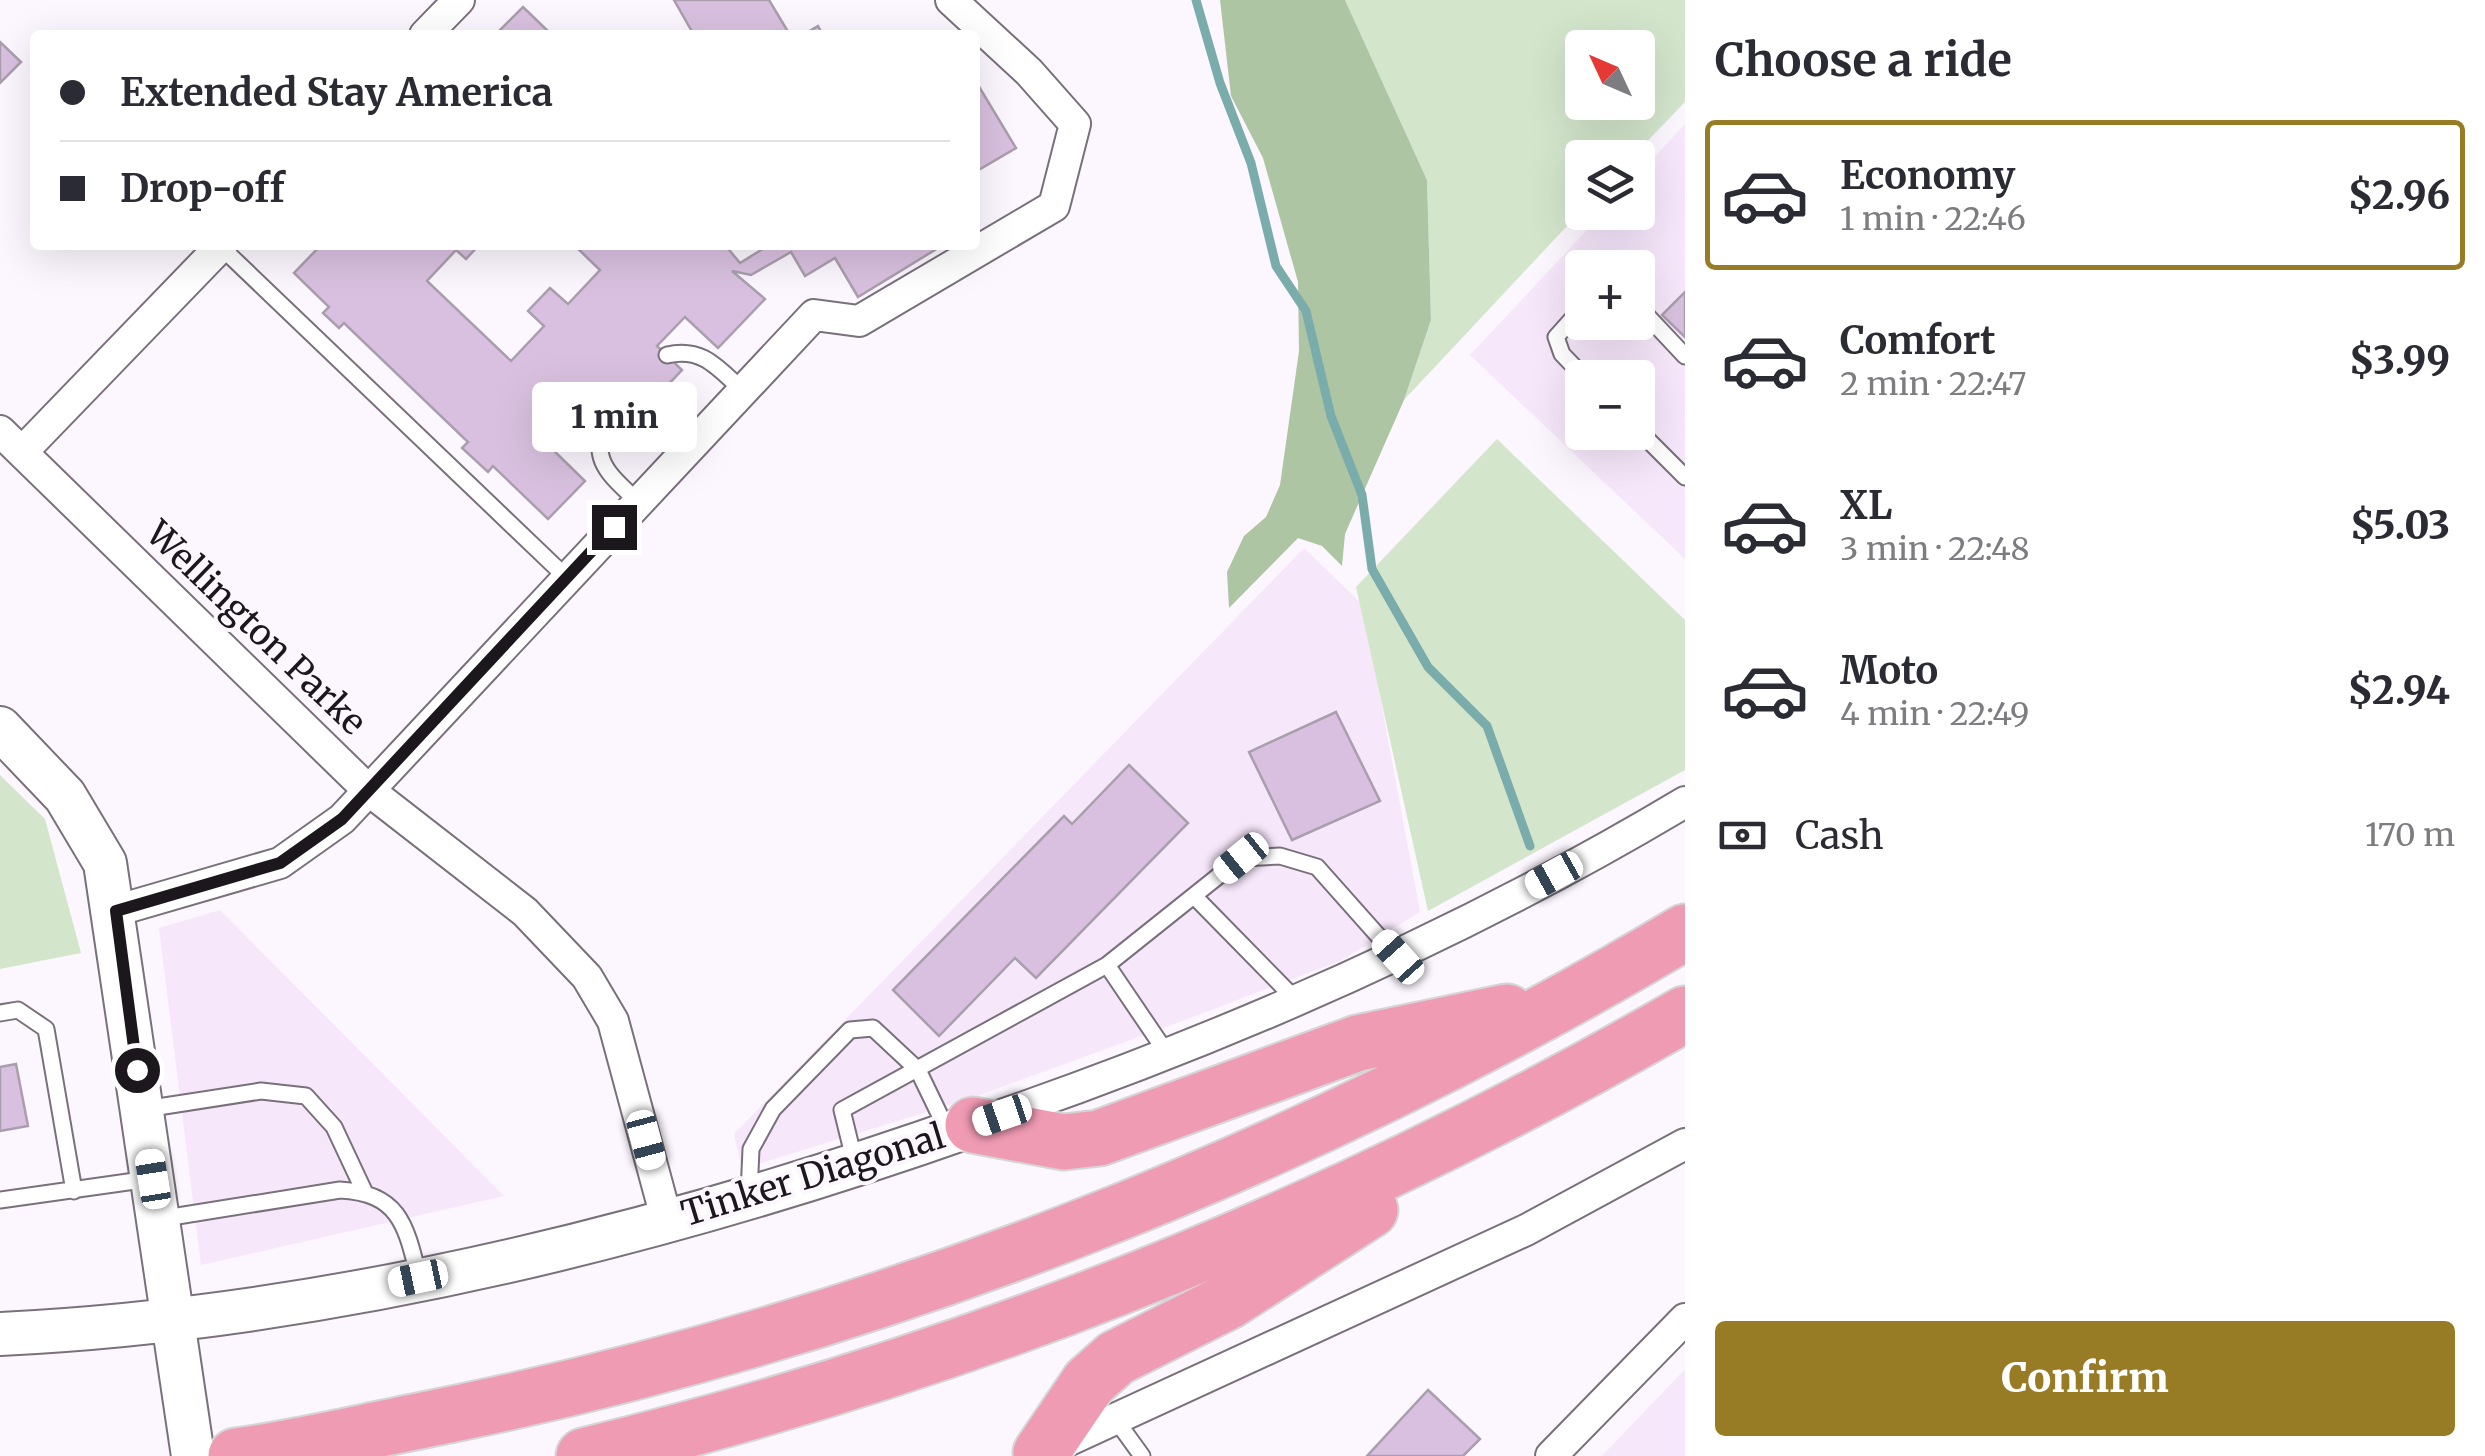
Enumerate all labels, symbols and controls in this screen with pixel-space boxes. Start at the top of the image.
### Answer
north arrow [1565,30,1655,120]
map controls [1565,30,1655,450]
text: Choose a ride [1715,32,2012,88]
text: Extended Stay America [120,69,553,116]
button: layers [1565,140,1655,230]
icon: car [1720,150,1810,240]
text: Economy [1840,152,2015,199]
text: Drop-off [120,165,285,212]
text: $2.96 [2348,172,2450,219]
text: 1 min · 22:46 [1840,199,2026,239]
button: + [1565,250,1655,340]
icon: car [1720,315,1810,405]
text: Comfort [1840,317,1996,364]
text: $3.99 [2349,337,2450,384]
button: − [1565,360,1655,450]
text: 2 min · 22:47 [1840,364,2026,404]
callout: 1 min [532,382,696,452]
text: 1 min [571,397,658,437]
icon: car [1720,480,1810,570]
text: XL [1840,482,1892,529]
text: $5.03 [2350,502,2450,549]
route end [592,505,637,550]
street label: Wellington Parke [136,511,375,744]
text: 3 min · 22:48 [1840,529,2030,569]
icon: car [1720,645,1810,735]
text: Moto [1840,647,1938,694]
text: $2.94 [2348,667,2450,714]
text: 4 min · 22:49 [1840,694,2029,734]
icon: cash [1715,808,1770,863]
text: Cash [1795,812,1884,859]
text: 170 m [2365,815,2455,855]
car [1208,827,1274,889]
car [1520,847,1588,903]
car [1367,925,1429,989]
route start [115,1048,160,1093]
car [969,1091,1035,1139]
car [624,1107,668,1173]
street label: Tinker Diagonal [676,1114,950,1236]
car [133,1147,173,1211]
car [386,1257,450,1299]
button: Confirm [1715,1321,2455,1436]

